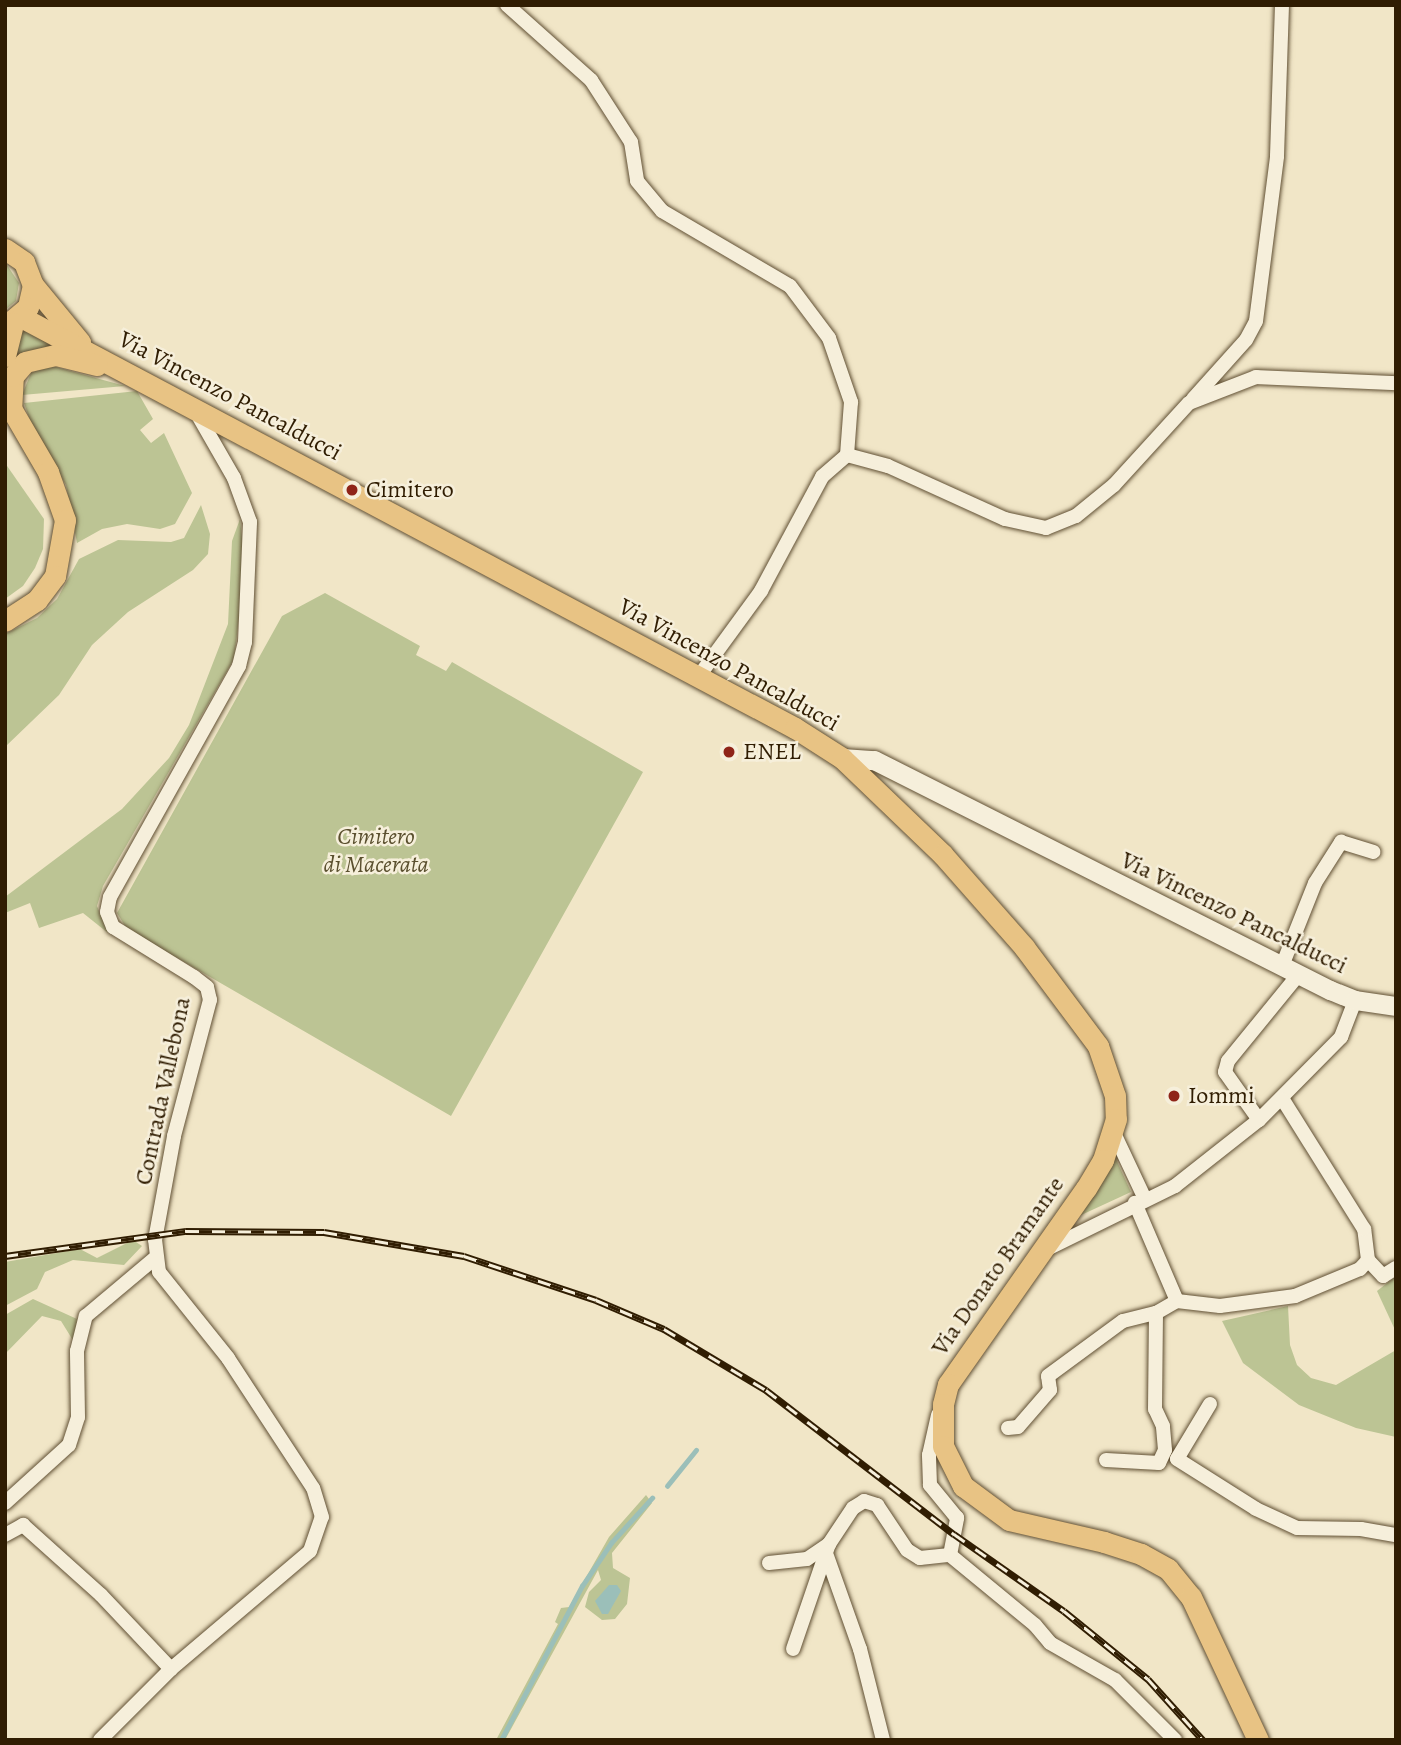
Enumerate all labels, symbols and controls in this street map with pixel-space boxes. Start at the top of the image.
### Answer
street label: Via Vincenzo Pancalducci [114,325,346,467]
place label: Cimitero [366,476,454,504]
marker: Cimitero [344,482,360,498]
street label: Via Vincenzo Pancalducci [614,592,844,738]
place label: ENEL [743,738,801,766]
marker: ENEL [721,744,737,760]
park label: Cimitero di Macerata [324,823,428,879]
street label: Via Vincenzo Pancalducci [1116,846,1352,980]
street label: Contrada Vallebona [129,994,197,1188]
place label: Iommi [1188,1082,1255,1110]
marker: Iommi [1166,1088,1182,1104]
street label: Via Donato Bramante [926,1171,1070,1361]

